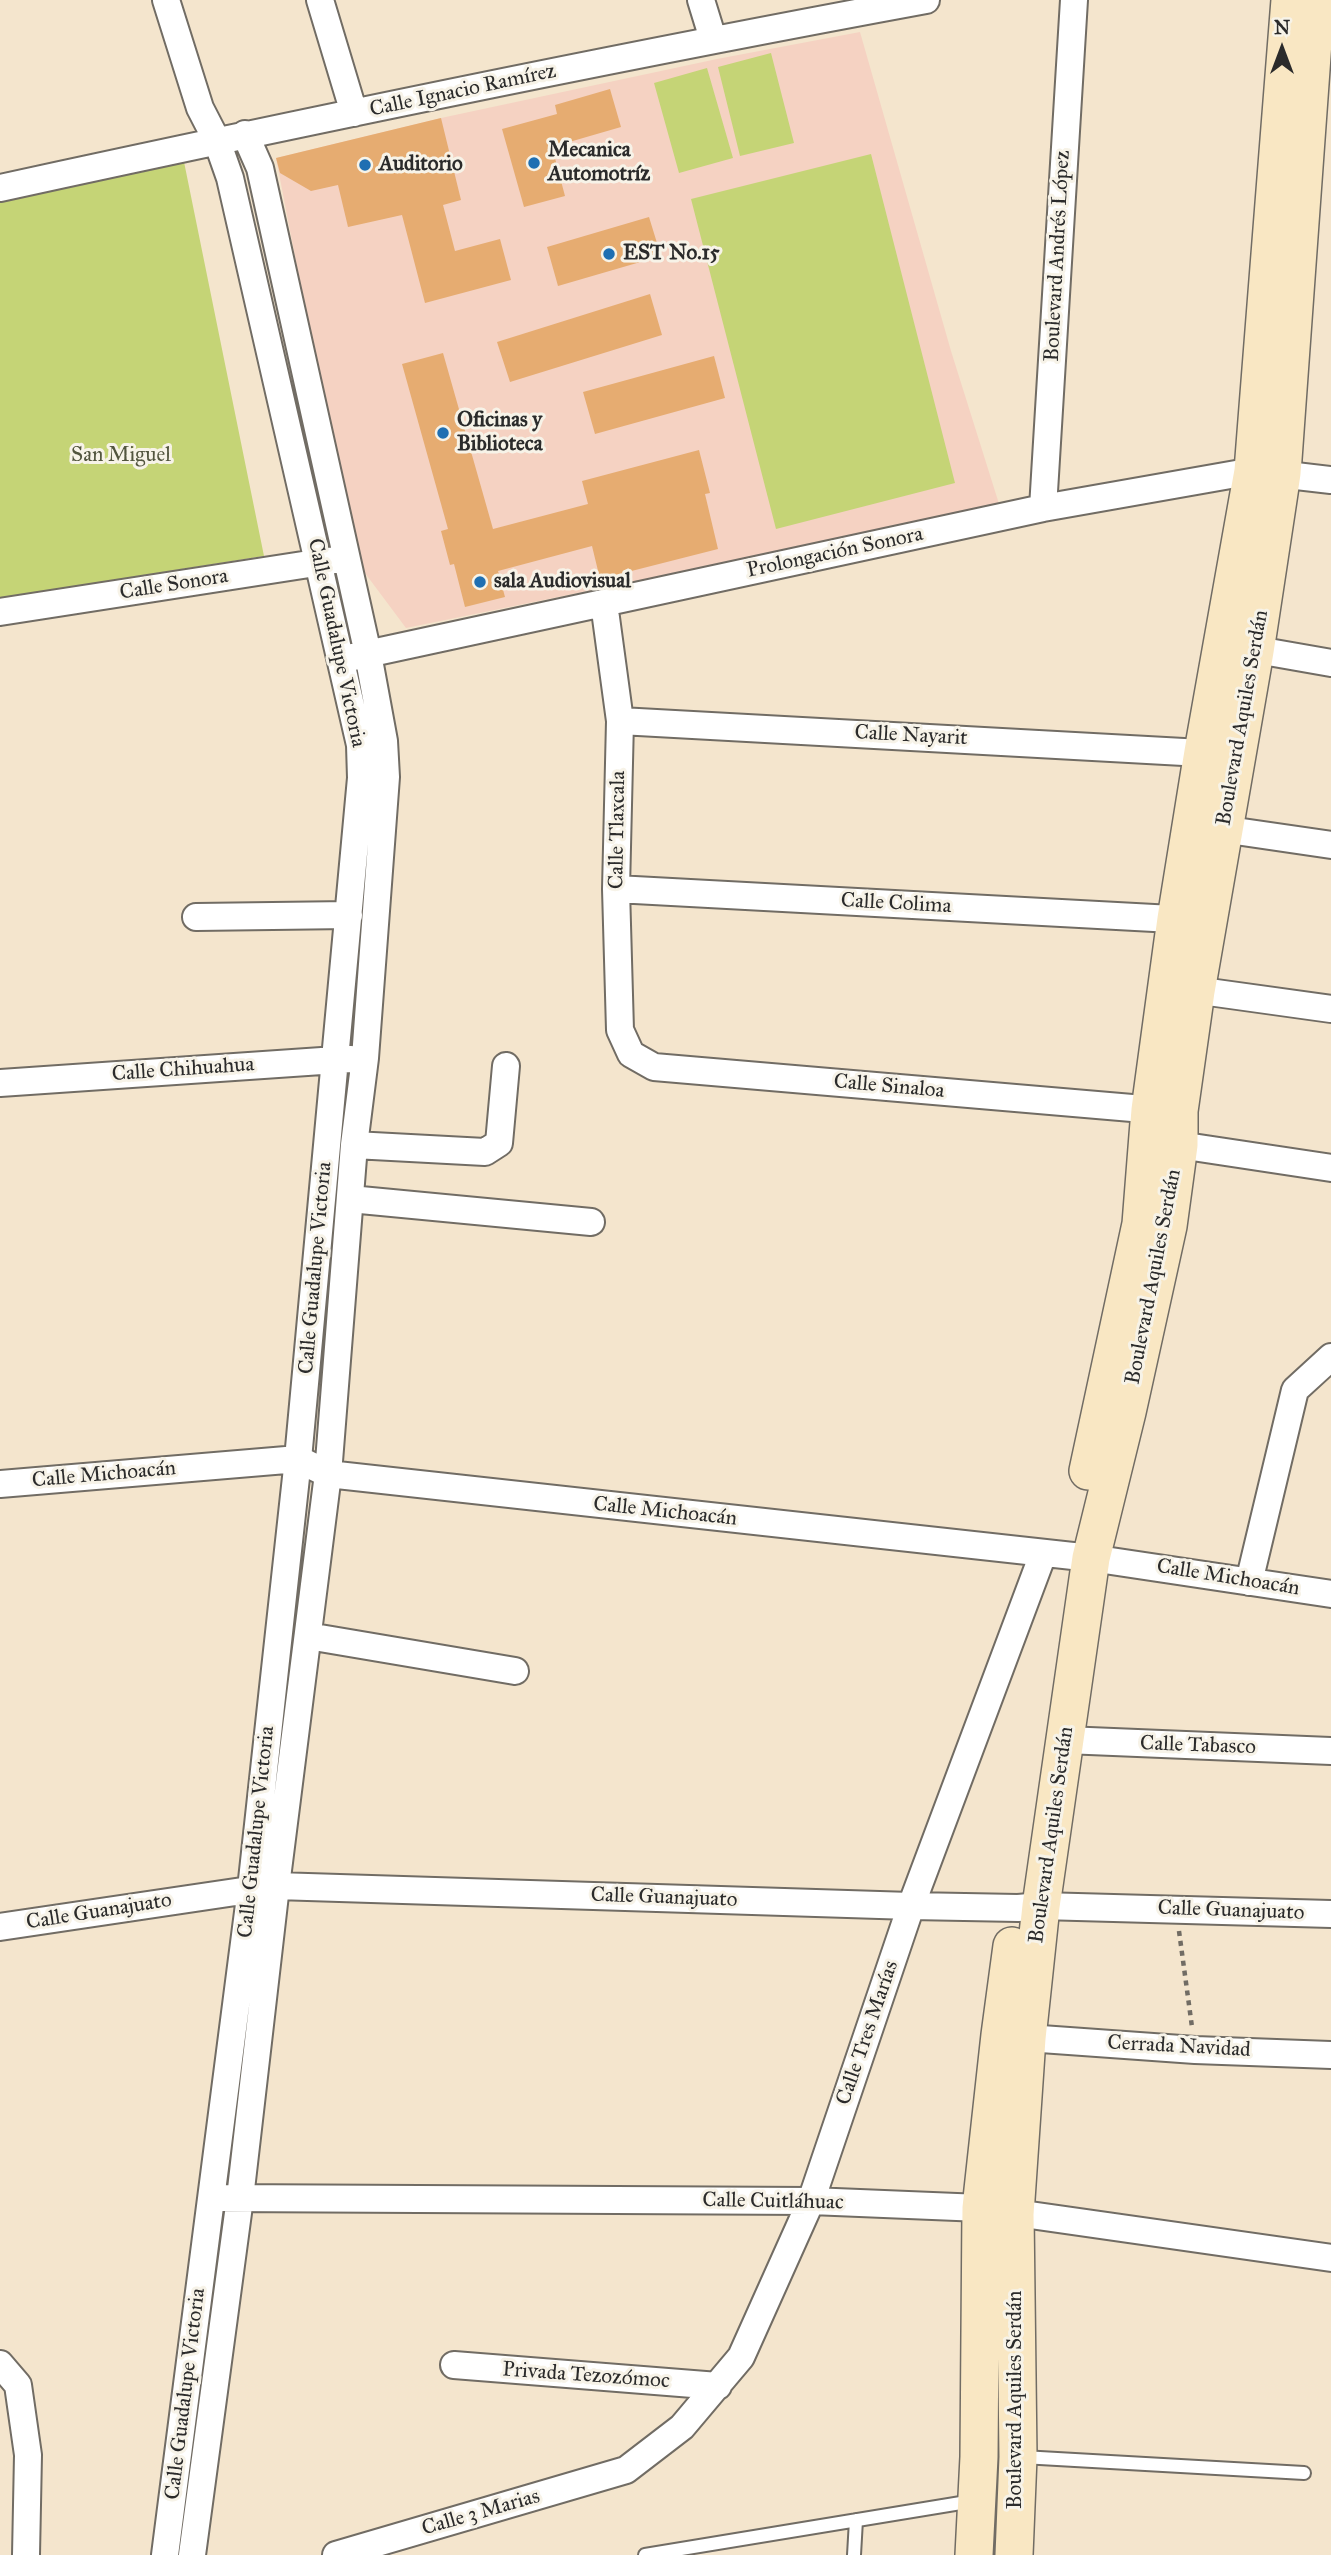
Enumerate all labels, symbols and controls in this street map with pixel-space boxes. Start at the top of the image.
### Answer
north arrow [1247,14,1317,84]
text: N [1274,16,1290,39]
street label: Calle Ignacio Ramírez [368,59,558,123]
place label: Mecanica Automotríz [548,138,650,188]
street label: Boulevard Andrés López [1040,150,1076,362]
place label: Auditorio [379,152,463,178]
marker: Mecanica Automotríz [526,155,542,171]
marker: Auditorio [357,157,373,173]
place label: EST No.15 [623,241,719,267]
marker: EST No.15 [601,246,617,262]
place label: Oficinas y Biblioteca [457,408,543,458]
marker: Oficinas y Biblioteca [435,425,451,441]
park label: San Miguel [71,443,171,469]
street label: Prolongación Sonora [745,522,925,584]
street label: Calle Guadalupe Victoria [302,536,370,750]
street label: Calle Sonora [118,564,230,606]
place label: sala Audiovisual [494,569,631,595]
marker: sala Audiovisual [472,574,488,590]
street label: Boulevard Aquiles Serdán [1212,608,1274,828]
street label: Calle Nayarit [854,720,968,752]
street label: Calle Tlaxcala [604,771,632,889]
street label: Calle Colima [840,889,952,919]
street label: Calle Chihuahua [111,1052,255,1088]
street label: Calle Sinaloa [833,1070,945,1104]
street label: Calle Guadalupe Victoria [294,1161,338,1375]
street label: Boulevard Aquiles Serdán [1121,1167,1187,1387]
street label: Calle Michoacán [31,1456,177,1494]
street label: Calle Michoacán [592,1492,738,1532]
street label: Calle Michoacán [1155,1554,1301,1602]
street label: Calle Guadalupe Victoria [233,1725,281,1939]
street label: Boulevard Aquiles Serdán [1024,1725,1080,1945]
street label: Calle Tabasco [1140,1731,1256,1761]
street label: Calle Guanajuato [590,1883,738,1913]
street label: Calle Guanajuato [25,1888,173,1936]
street label: Calle Guanajuato [1157,1896,1305,1926]
street label: Calle Tres Marías [832,1958,904,2108]
street label: Cerrada Navidad [1107,2031,1251,2063]
street label: Calle Cuitláhuac [702,2188,844,2216]
street label: Calle Guadalupe Victoria [161,2287,211,2501]
street label: Boulevard Aquiles Serdán [1003,2291,1029,2509]
street label: Privada Tezozómoc [502,2358,670,2394]
street label: Calle 3 Marias [419,2484,543,2542]

